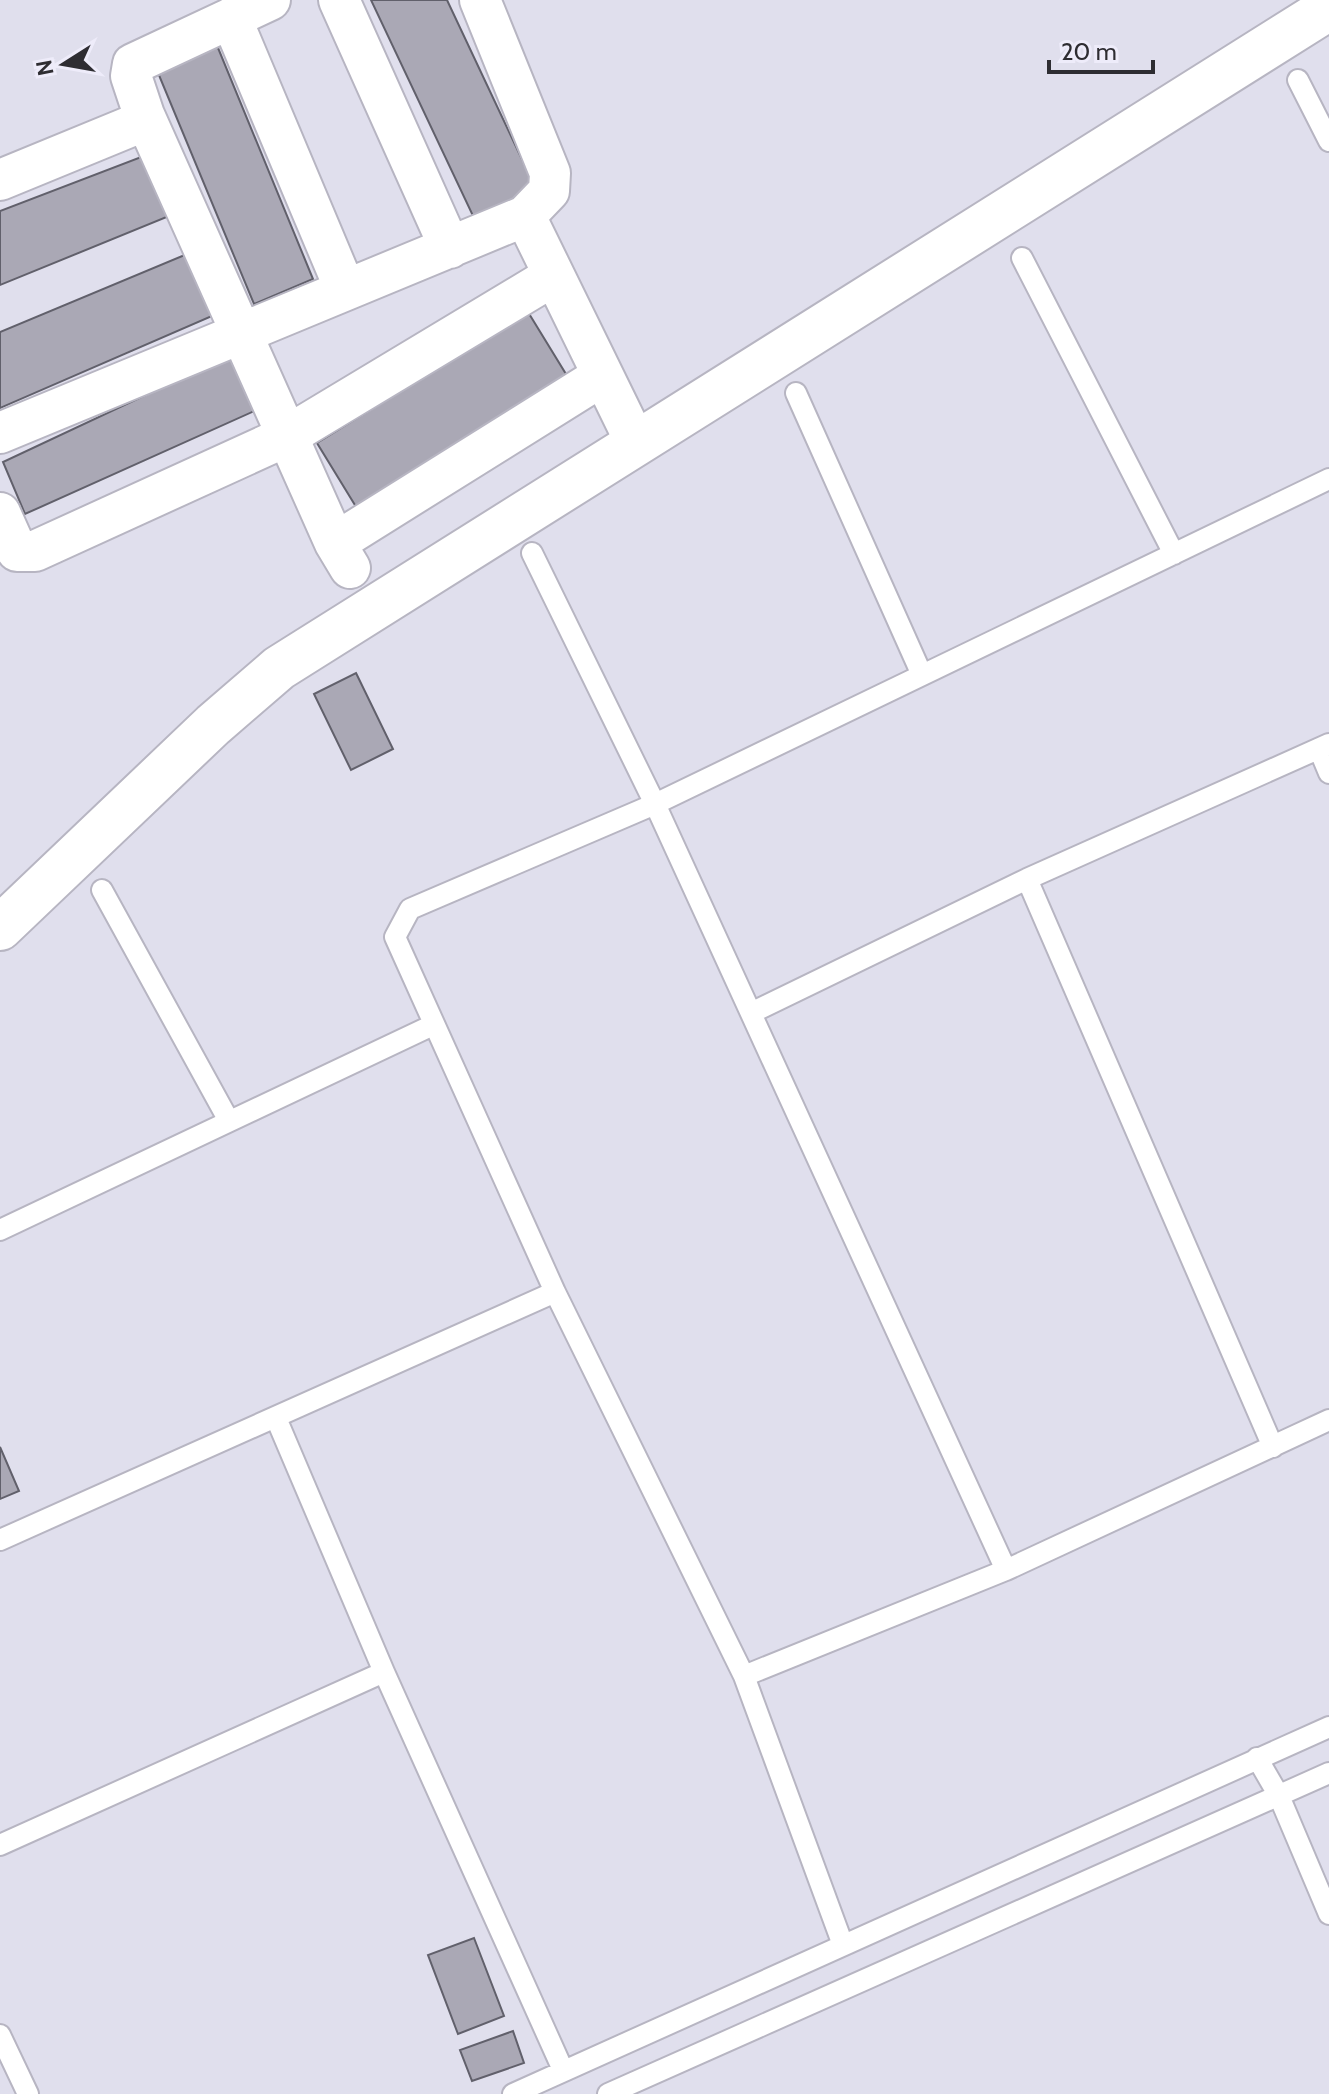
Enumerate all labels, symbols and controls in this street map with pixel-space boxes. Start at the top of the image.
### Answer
north arrow [24,24,104,104]
scale bar [1049,24,1153,74]
text: 20 m [1061,37,1117,66]
text: N [30,58,60,78]

